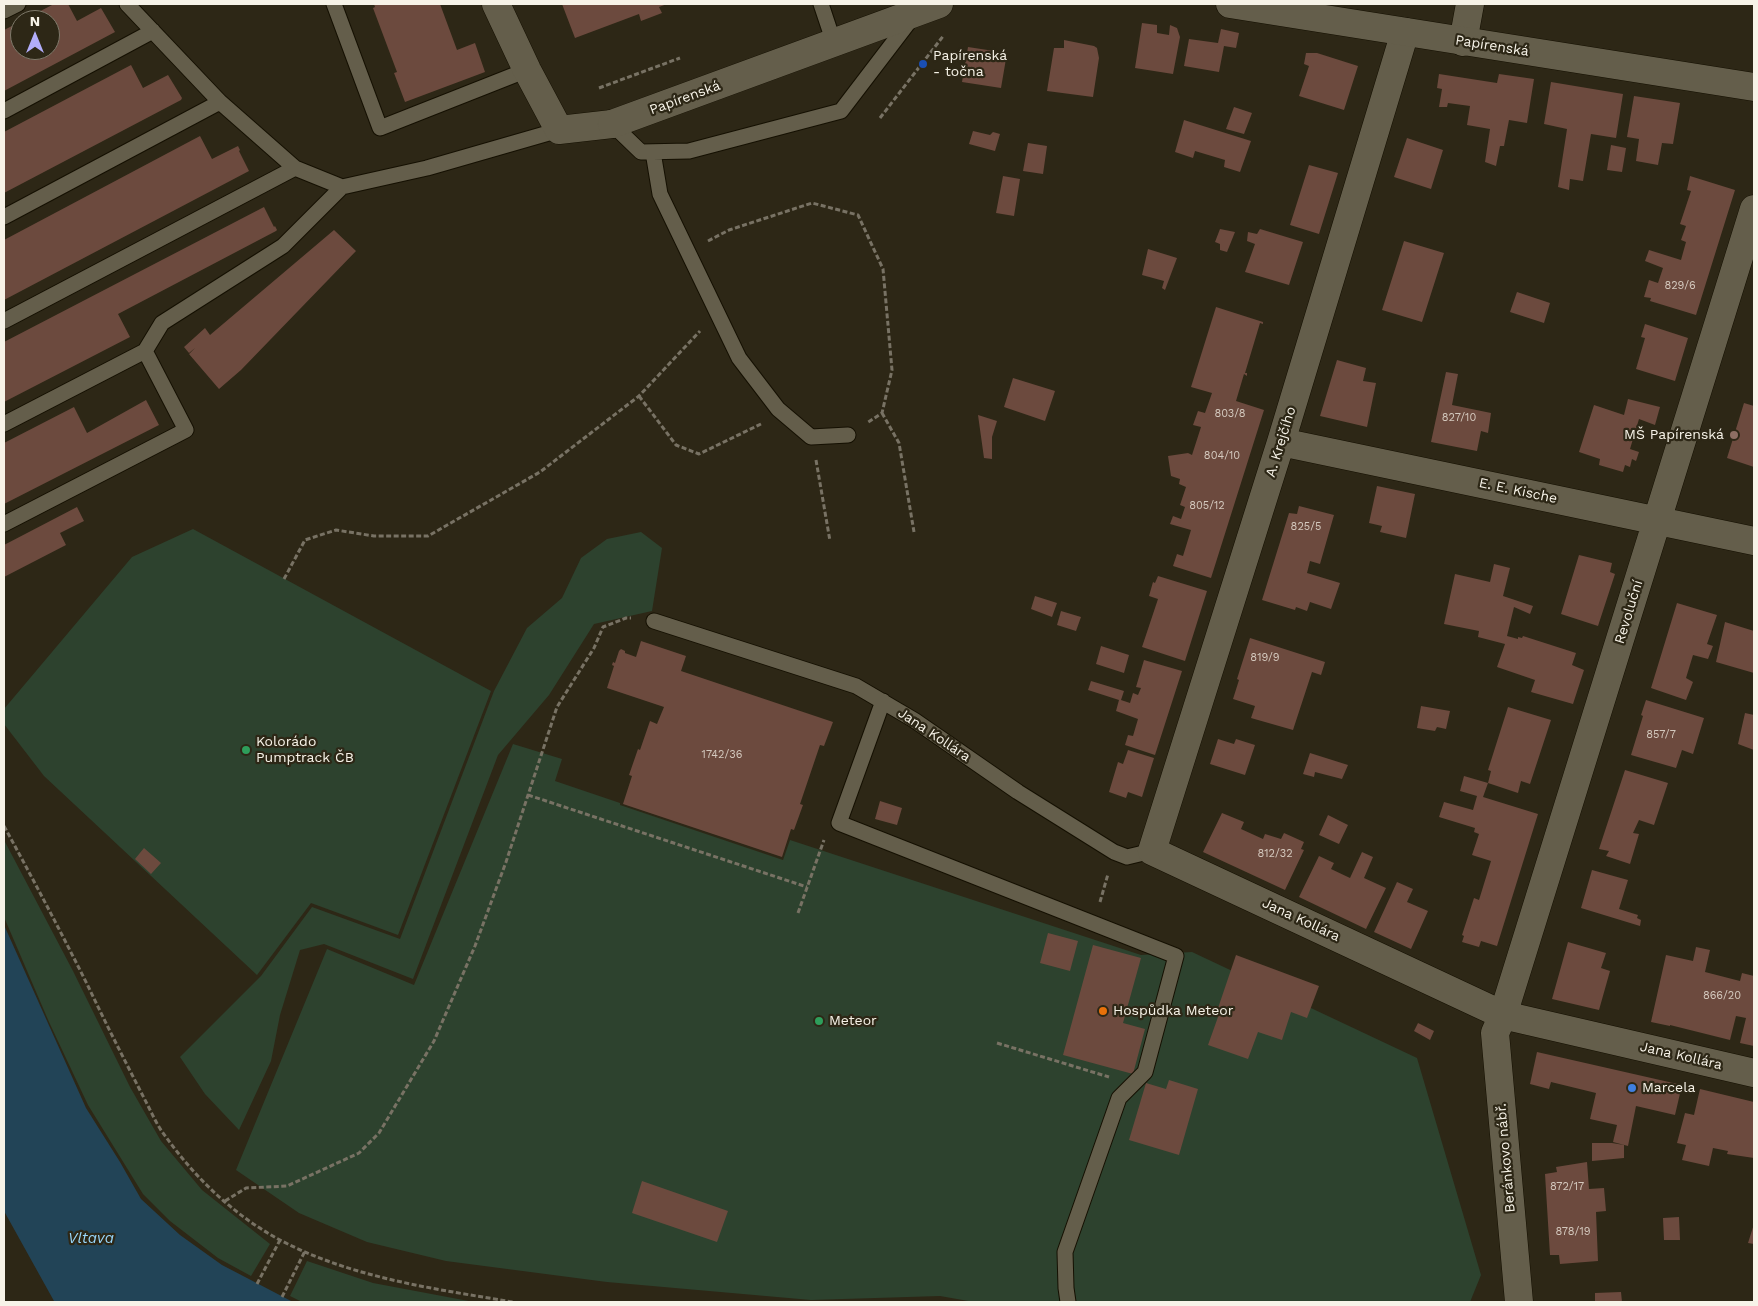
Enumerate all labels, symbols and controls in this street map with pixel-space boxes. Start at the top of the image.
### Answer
north arrow [10,10,60,60]
text: N [30,13,40,29]
street label: Papírenská [1454,32,1530,60]
place label: Papírenská - točna [933,48,1007,80]
marker: Papírenská - točna [917,58,929,70]
street label: Papírenská [647,77,723,119]
house number: 829/6 [1664,279,1696,293]
street label: A. Krejčího [1262,405,1300,479]
house number: 803/8 [1214,407,1246,421]
house number: 827/10 [1442,411,1476,425]
place label: MŠ Papírenská [1624,427,1724,443]
marker: MŠ Papírenská [1728,429,1740,441]
house number: 804/10 [1204,449,1240,463]
street label: E. E. Kische [1477,474,1559,508]
house number: 805/12 [1189,499,1225,513]
house number: 825/5 [1291,520,1321,534]
street label: Revoluční [1611,578,1647,646]
house number: 819/9 [1250,651,1280,665]
street label: Jana Kollára [895,705,973,765]
house number: 857/7 [1646,728,1676,742]
place label: Kolorádo Pumptrack ČB [256,734,354,766]
marker: Kolorádo Pumptrack ČB [240,744,252,756]
house number: 1742/36 [702,748,742,762]
house number: 812/32 [1257,847,1293,861]
street label: Jana Kollára [1259,895,1343,945]
house number: 866/20 [1703,989,1741,1003]
place label: Hospůdka Meteor [1113,1003,1233,1019]
marker: Hospůdka Meteor [1097,1005,1109,1017]
place label: Meteor [829,1013,877,1029]
marker: Meteor [813,1015,825,1027]
street label: Jana Kollára [1638,1038,1724,1074]
place label: Marcela [1642,1080,1695,1096]
marker: Marcela [1626,1082,1638,1094]
street label: Beránkovo nábř. [1493,1103,1519,1213]
house number: 872/17 [1550,1180,1584,1194]
house number: 878/19 [1556,1225,1590,1239]
water label: Vltava [68,1230,114,1248]

